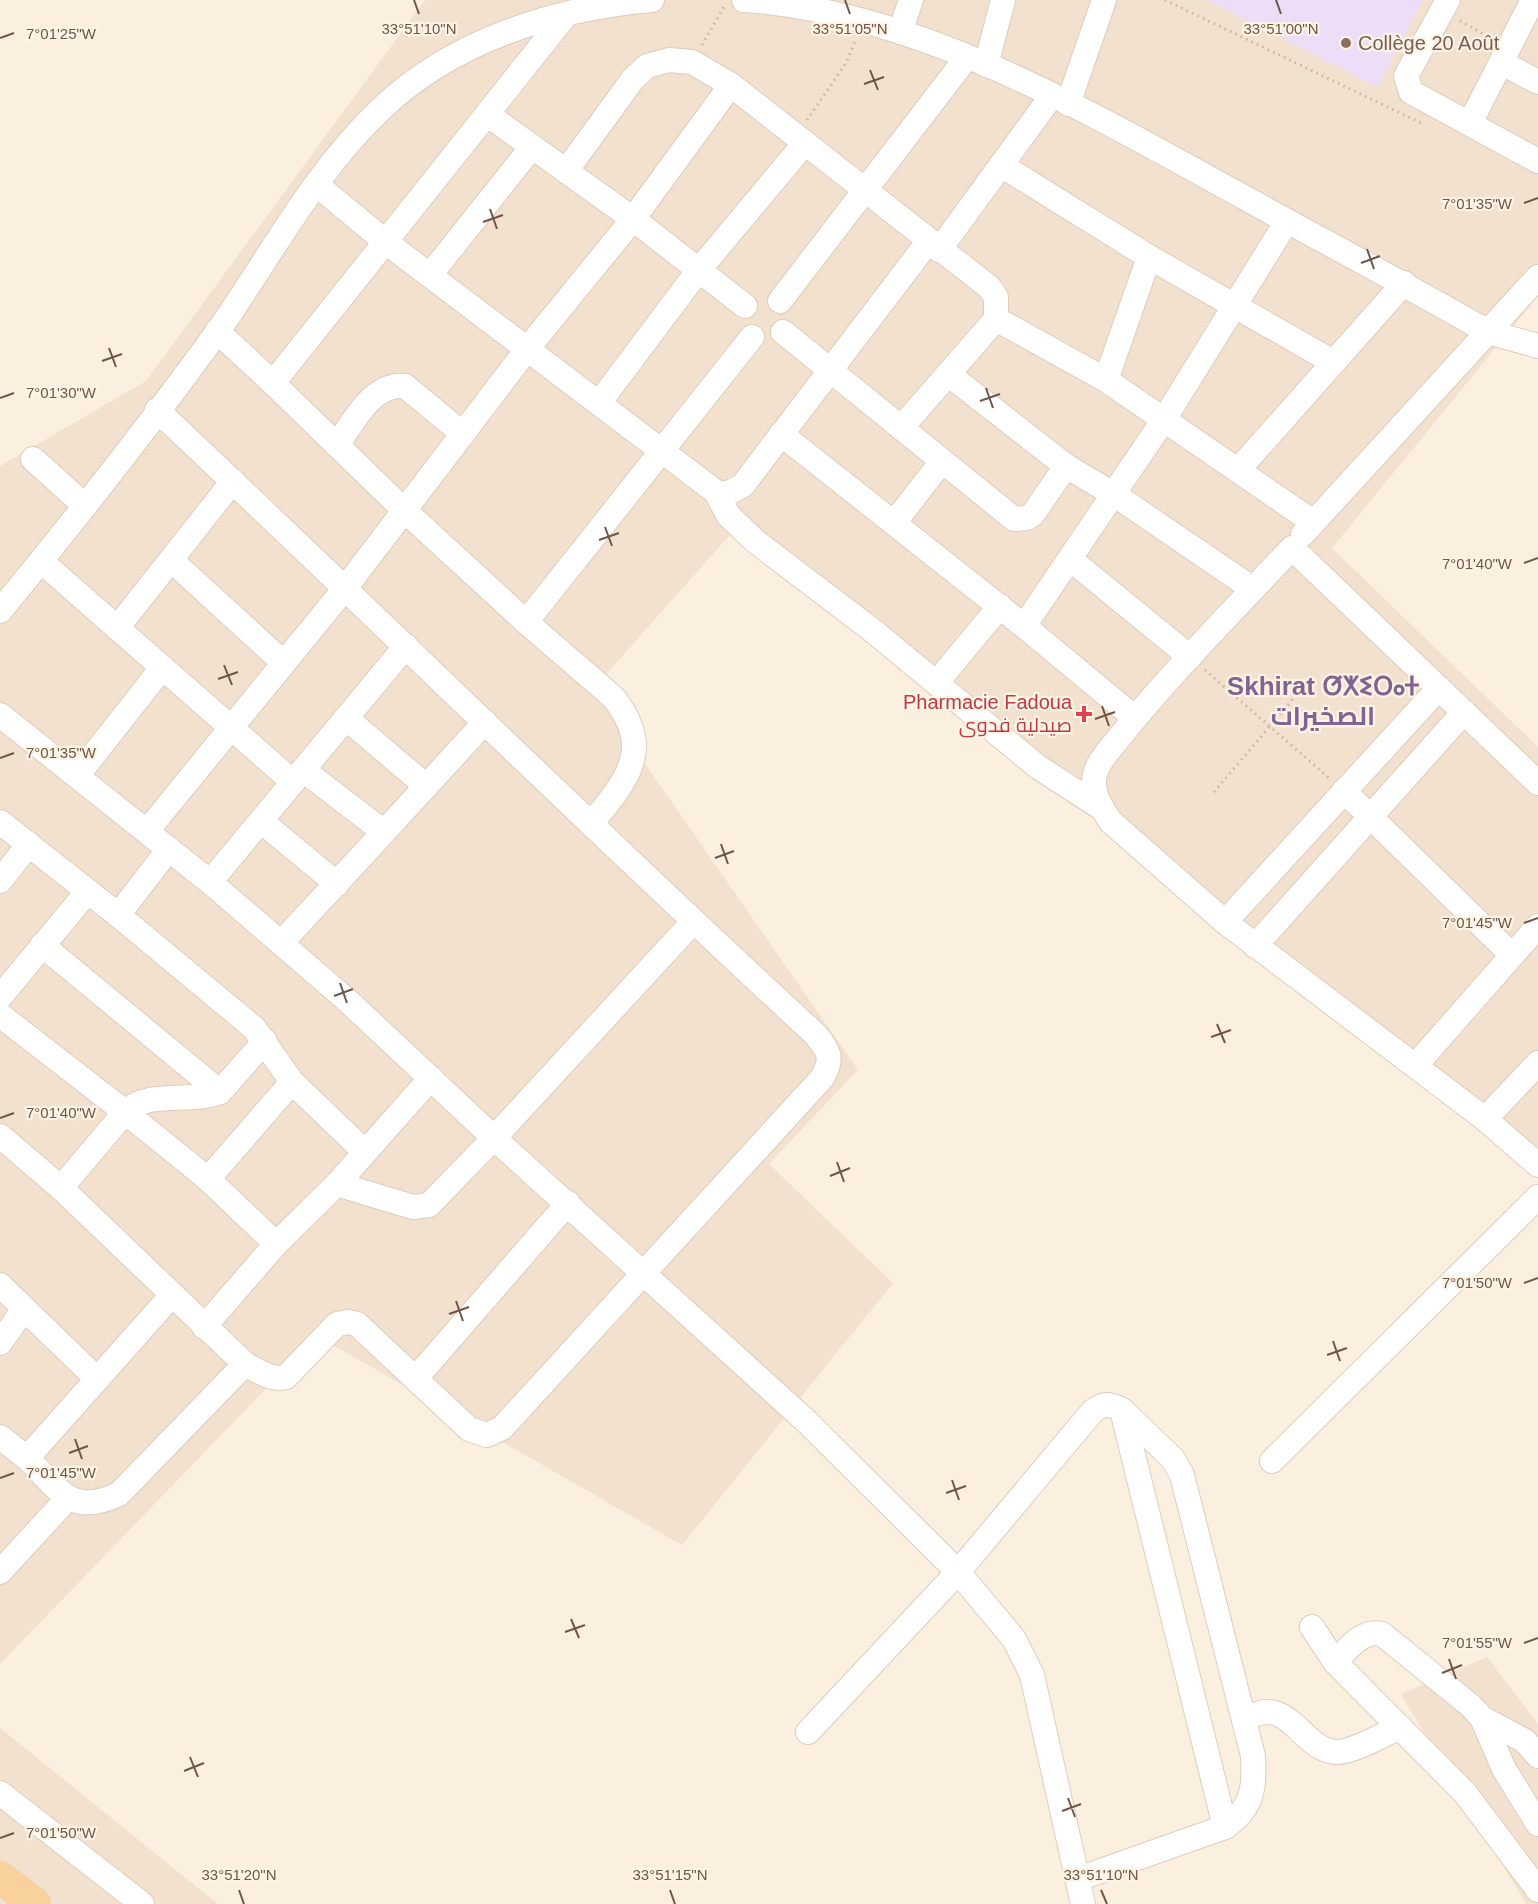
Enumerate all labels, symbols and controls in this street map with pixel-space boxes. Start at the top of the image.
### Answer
text: 33°51'10"N [381,20,457,37]
text: 33°51'05"N [812,20,888,37]
text: 33°51'00"N [1243,20,1319,37]
text: 7°01'25"W [26,25,97,42]
place label: Collège 20 Août [1358,32,1500,54]
marker: Collège 20 Août [1339,36,1353,50]
text: 7°01'35"W [1442,195,1513,212]
text: 7°01'30"W [26,384,97,401]
text: 7°01'40"W [1442,555,1513,572]
district label: Skhirat ⵚⵅⵉⵔⴰⵜ الصخيرات [1227,671,1420,731]
place label: Pharmacie Fadoua صيدلية فدوى [903,691,1073,738]
marker: Pharmacie Fadoua صيدلية فدوى [1077,707,1091,721]
text: 7°01'35"W [26,744,97,761]
text: 7°01'45"W [1442,914,1513,931]
text: 7°01'40"W [26,1104,97,1121]
text: 7°01'50"W [1442,1274,1513,1291]
text: 7°01'45"W [26,1464,97,1481]
text: 7°01'55"W [1442,1634,1513,1651]
text: 7°01'50"W [26,1824,97,1841]
text: 33°51'20"N [201,1866,277,1883]
text: 33°51'15"N [632,1866,708,1883]
text: 33°51'10"N [1063,1866,1139,1883]

